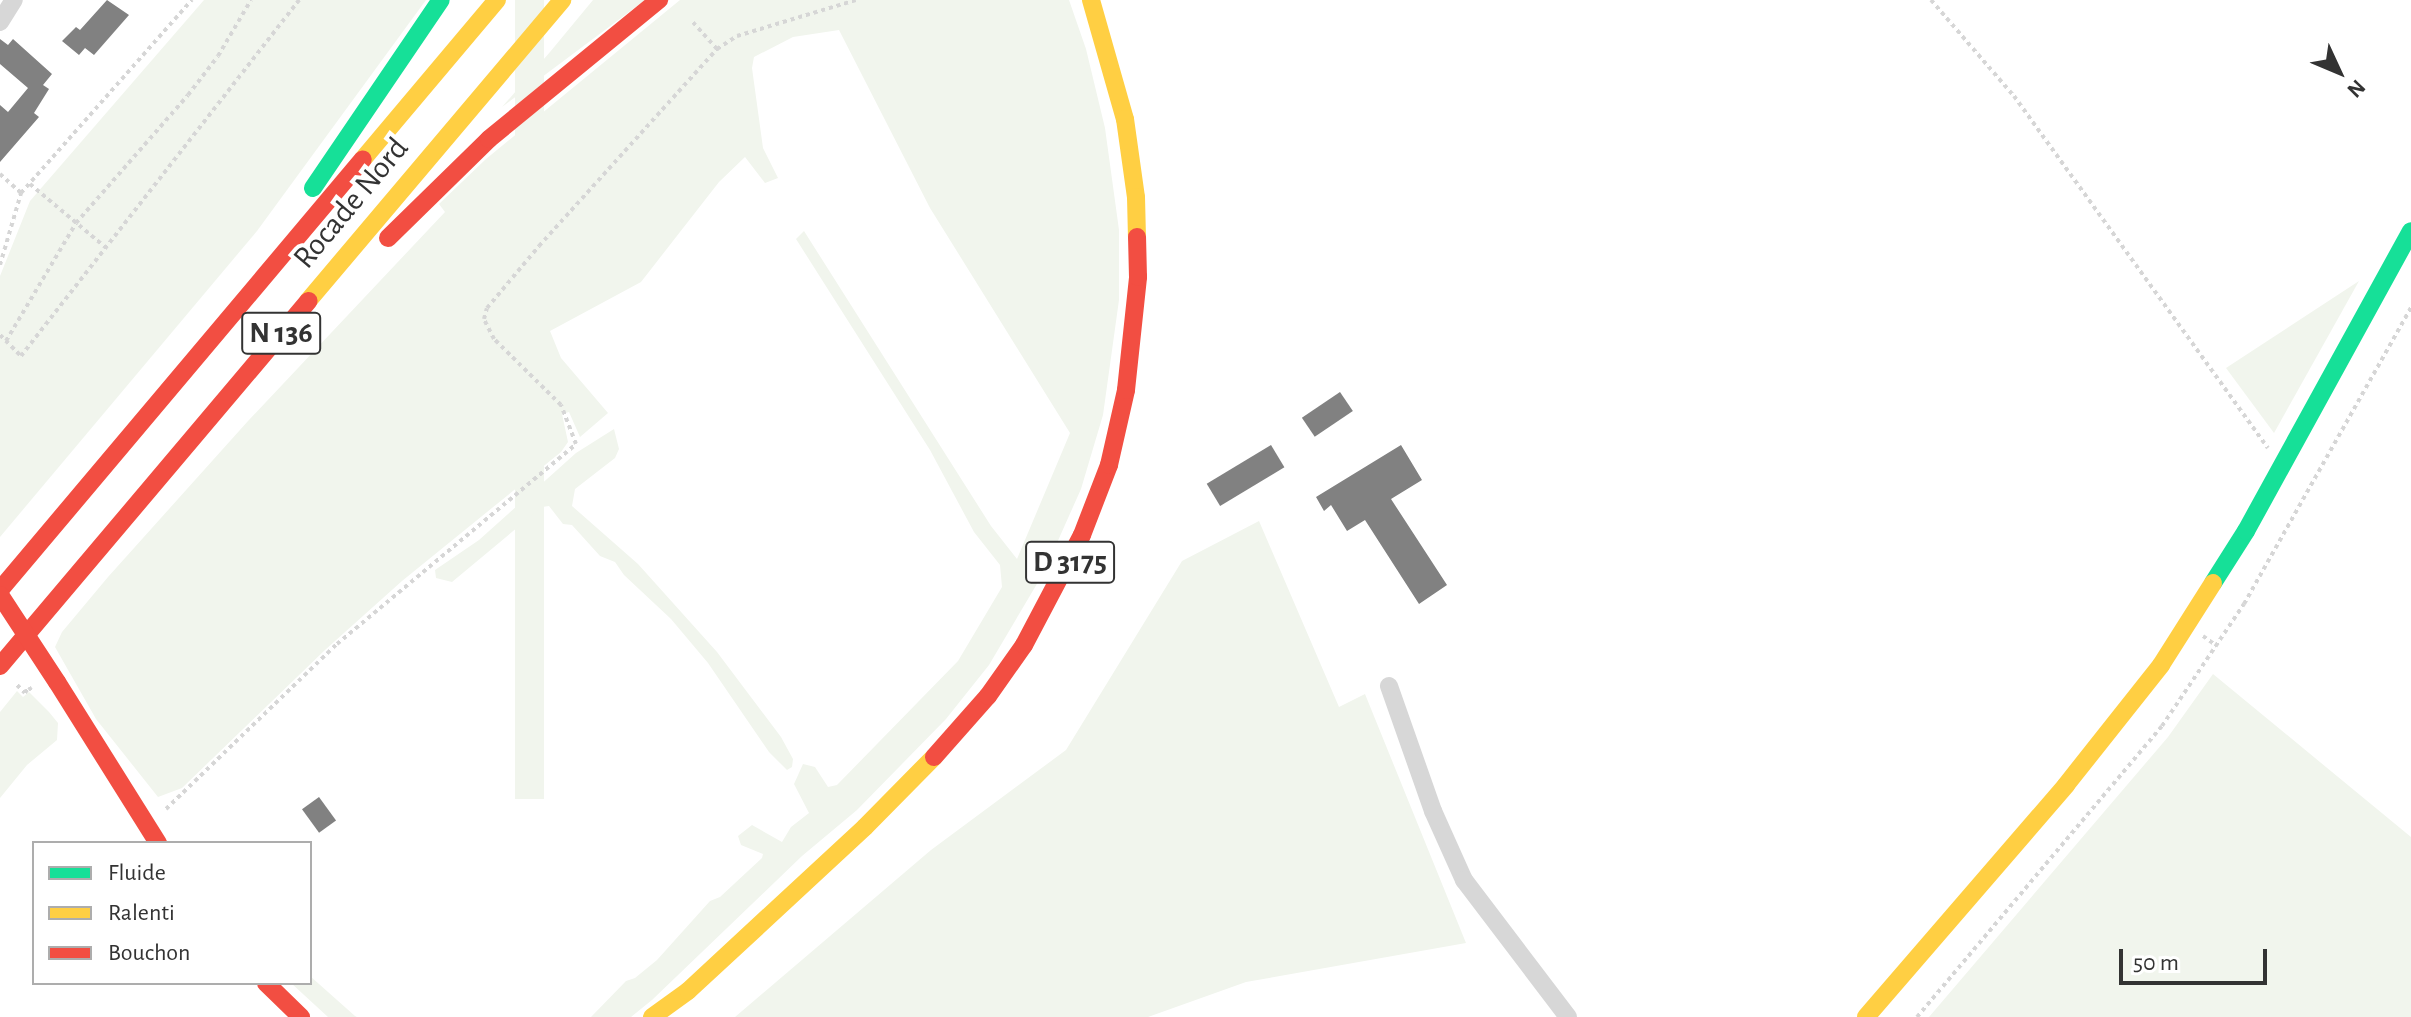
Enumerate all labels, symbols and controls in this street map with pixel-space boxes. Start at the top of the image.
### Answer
north arrow [2299,32,2379,112]
text: N [2343,76,2369,102]
street label: Rocade Nord [285,130,417,276]
road number: N 136 [241,307,321,359]
road number: D 3175 [1024,536,1116,588]
legend [32,841,312,985]
text: Fluide [108,861,166,885]
text: Ralenti [108,901,175,925]
scale bar [2123,933,2271,983]
text: Bouchon [108,941,190,965]
text: 50 m [2133,951,2179,975]

